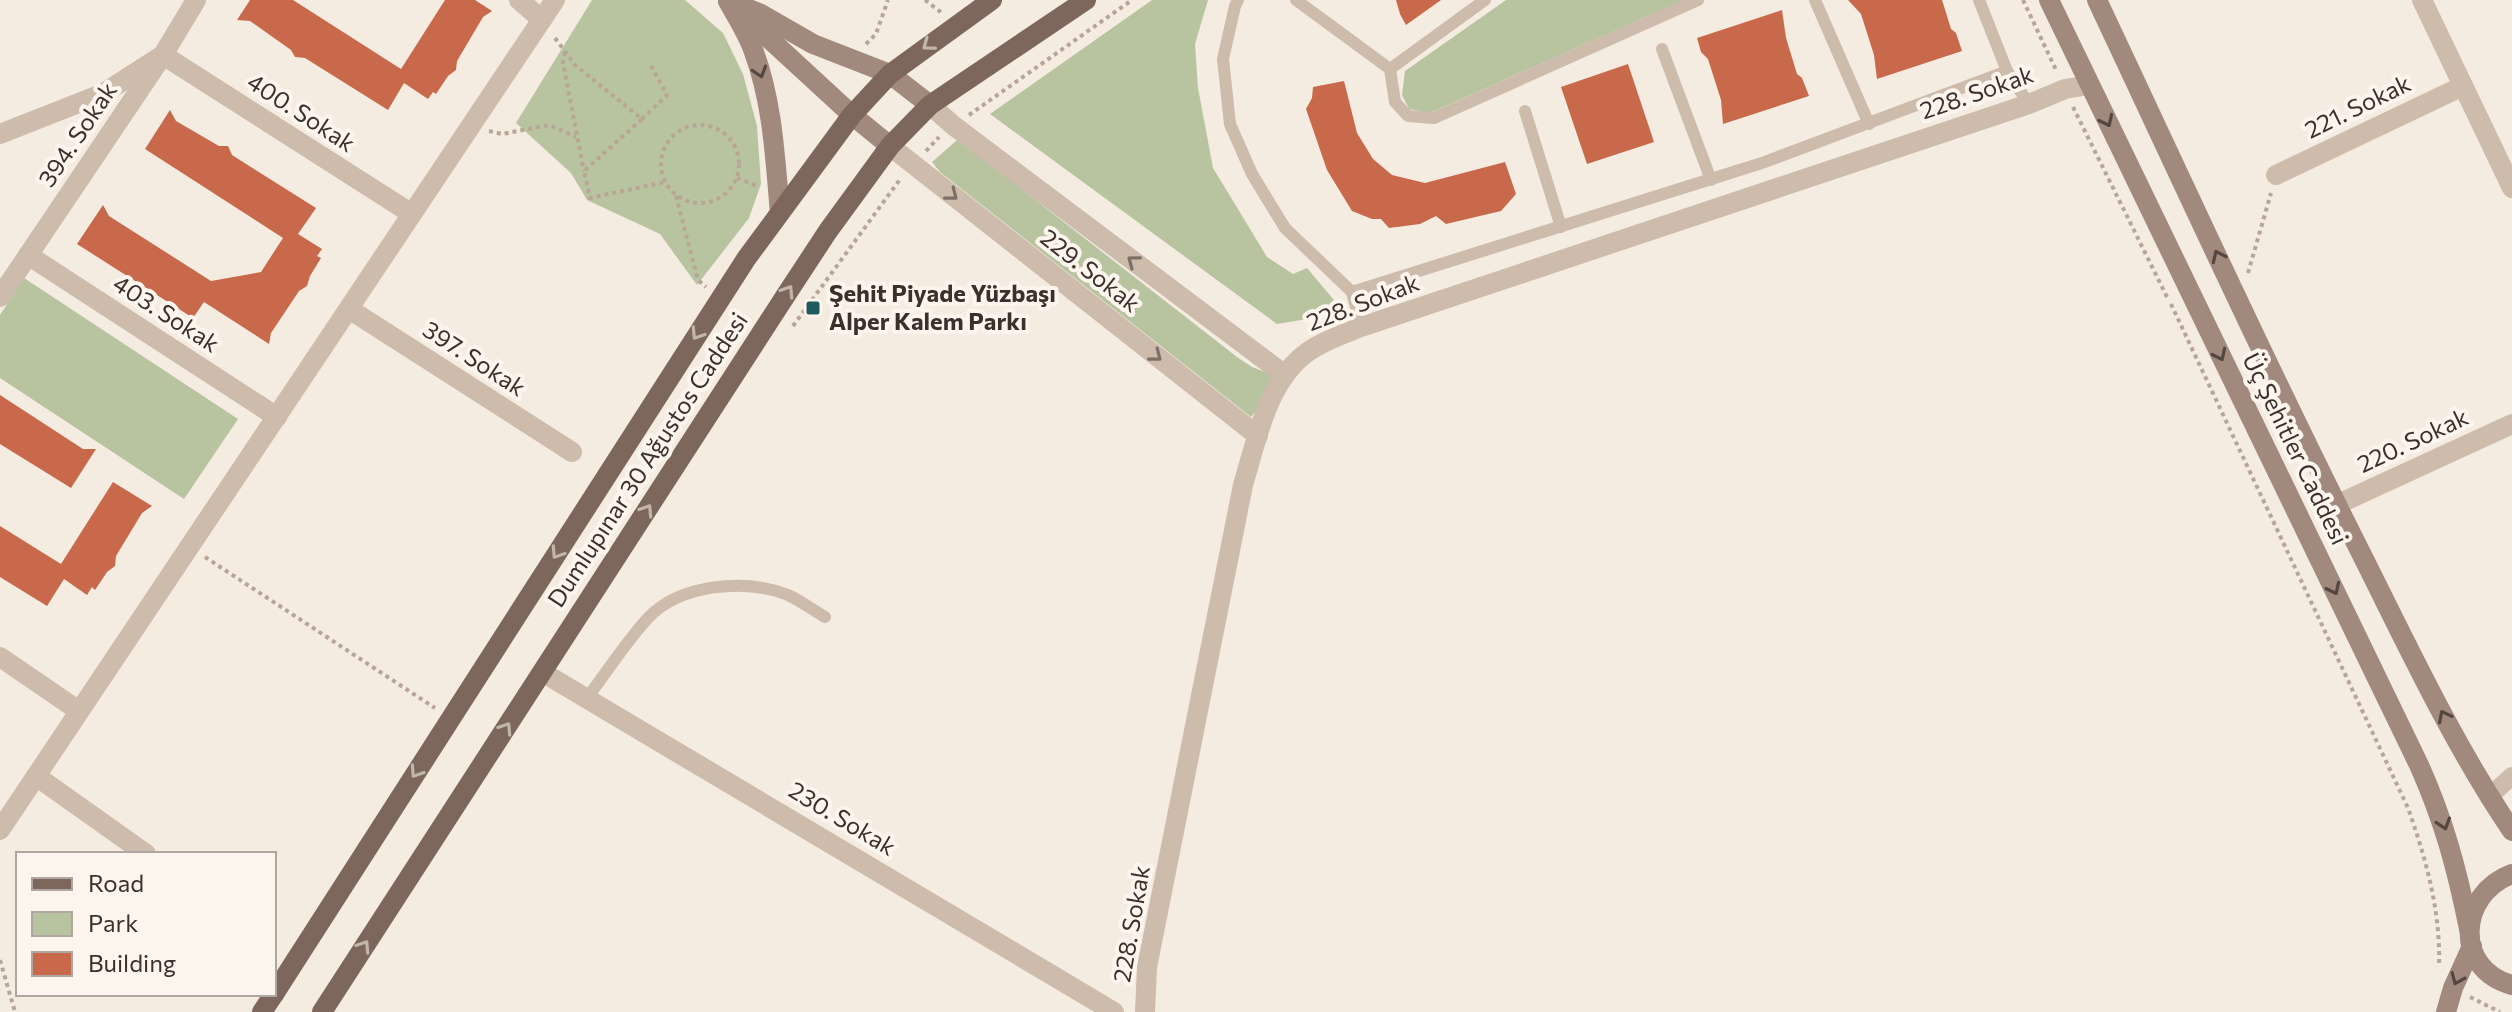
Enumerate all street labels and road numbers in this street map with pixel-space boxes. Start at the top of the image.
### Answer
street label: 228. Sokak [1916,59,2037,124]
street label: 400. Sokak [243,66,361,157]
street label: 221. Sokak [2300,68,2415,144]
street label: 394. Sokak [31,76,122,192]
street label: 229. Sokak [1036,222,1146,318]
street label: 228. Sokak [1302,267,1423,336]
street label: 403. Sokak [108,268,225,358]
street label: Dumlupınar 30 Ağustos Caddesi [541,306,753,612]
street label: 397. Sokak [418,314,532,402]
street label: Üç Şehitler Caddesi [2237,348,2355,549]
street label: 220. Sokak [2352,401,2472,478]
street label: 230. Sokak [784,775,901,861]
street label: 228. Sokak [1106,863,1155,984]

